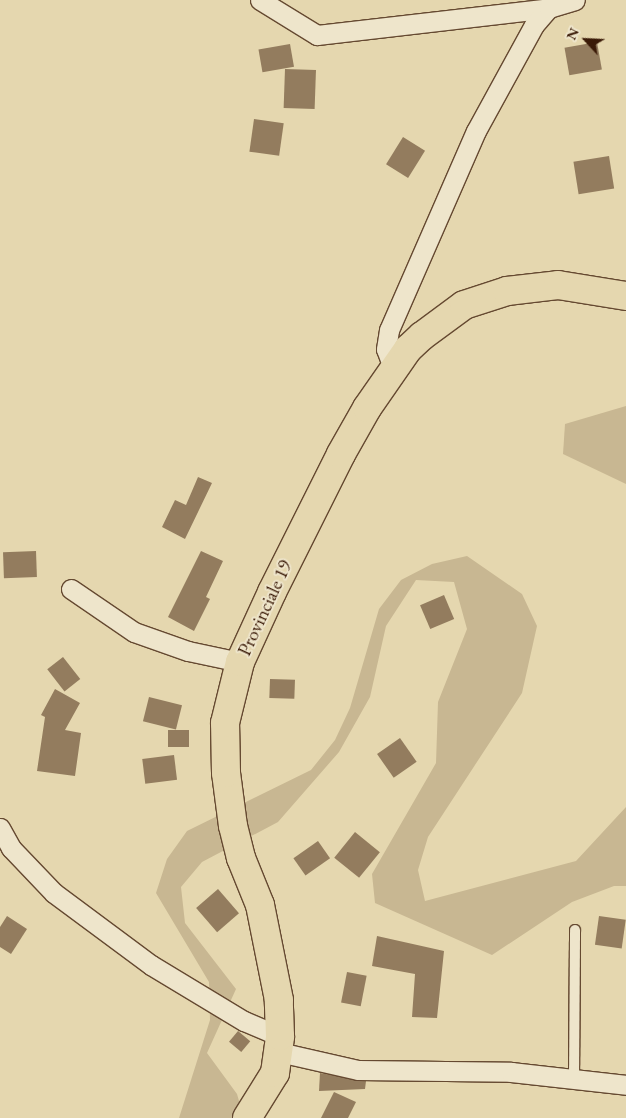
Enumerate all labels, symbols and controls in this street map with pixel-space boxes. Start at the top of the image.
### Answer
north arrow [561,15,611,65]
text: N [562,25,583,43]
street label: Provinciale 19 [233,557,297,659]

